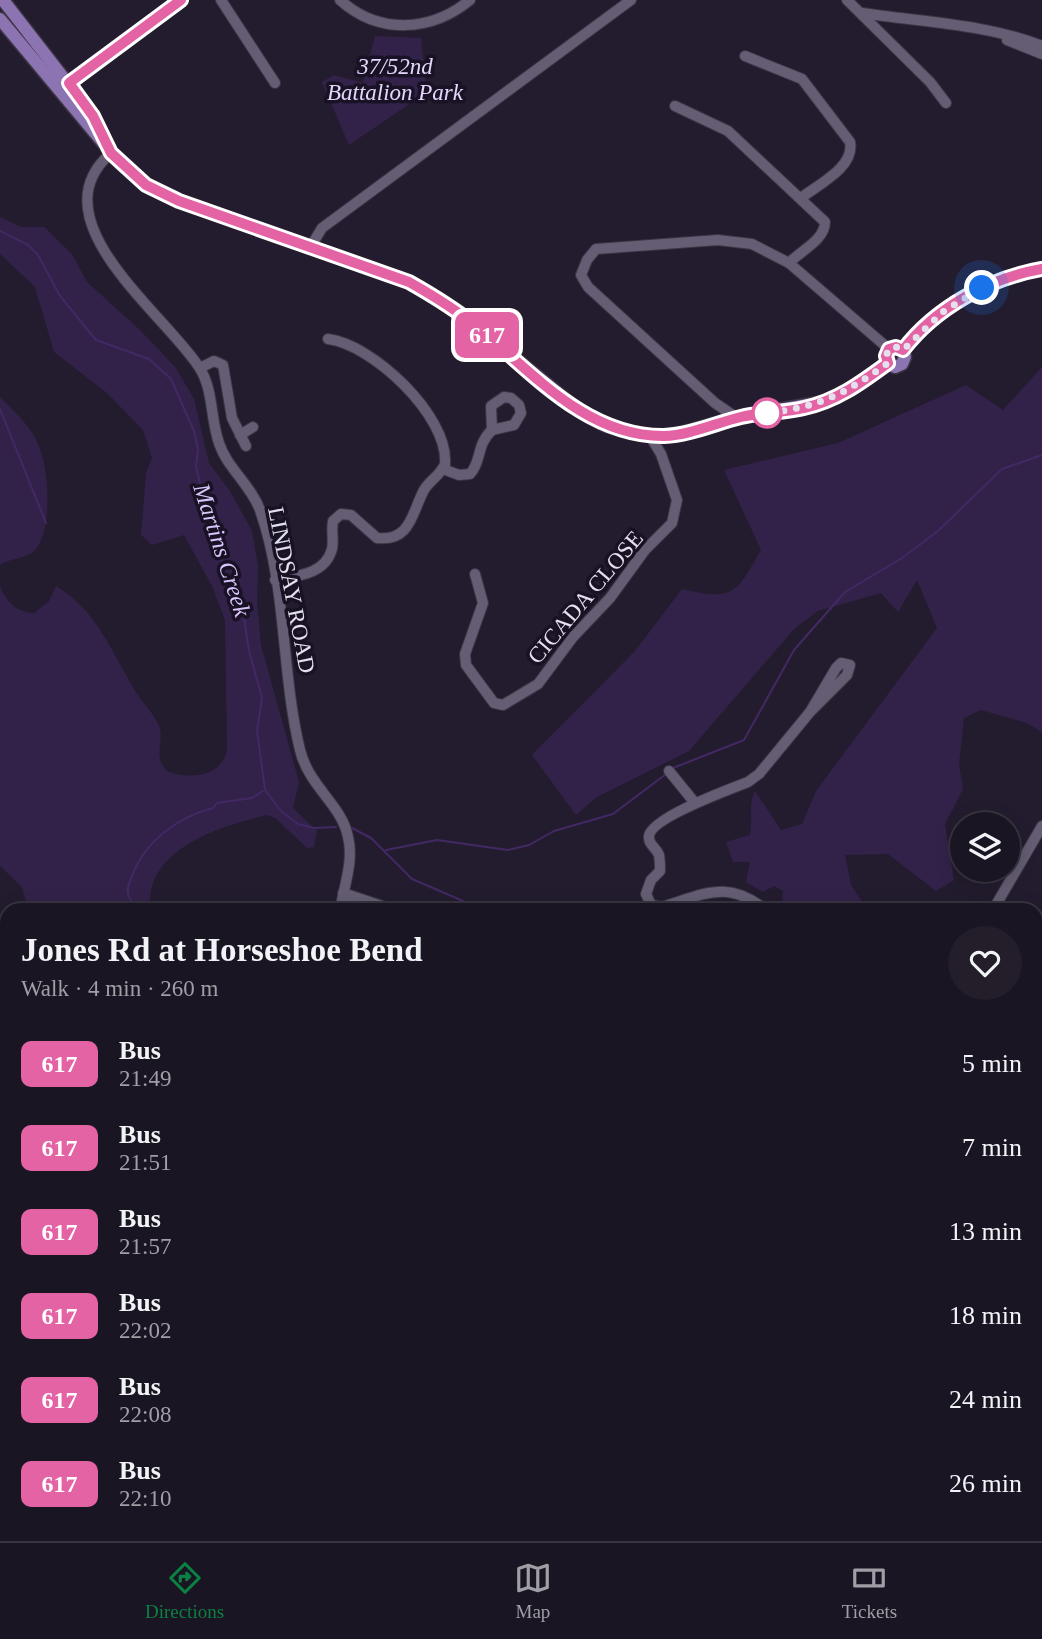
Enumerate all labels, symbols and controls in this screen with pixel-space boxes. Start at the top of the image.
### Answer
park label: 37/52nd Battalion Park [327,54,464,105]
your location [964,270,999,305]
line badge: 617 [447,312,527,358]
text: 617 [469,322,505,348]
unlabelled marker [752,398,782,428]
water label: Martins Creek [188,479,256,620]
street label: LINDSAY ROAD [263,505,320,675]
street label: CICADA CLOSE [523,526,648,669]
map controls [950,812,1020,882]
button: layers [950,812,1020,882]
button: heart [948,926,1022,1000]
text: Jones Rd at Horseshoe Bend [21,932,423,968]
text: Walk · 4 min · 260 m [21,976,218,1001]
text: Bus [119,1036,161,1065]
text: 5 min [962,1049,1022,1078]
text: 617 [42,1051,78,1077]
text: 21:49 [119,1066,171,1091]
text: Bus [119,1120,161,1149]
text: 7 min [962,1133,1022,1162]
text: 617 [42,1135,78,1161]
text: 21:51 [119,1150,171,1175]
text: Bus [119,1204,161,1233]
text: 13 min [949,1217,1022,1246]
text: 617 [42,1219,78,1245]
text: 21:57 [119,1234,171,1259]
text: Bus [119,1288,161,1317]
text: 18 min [949,1301,1022,1330]
text: 617 [42,1303,78,1329]
text: 22:02 [119,1318,171,1343]
text: Bus [119,1372,161,1401]
text: 24 min [949,1385,1022,1414]
text: 617 [42,1387,78,1413]
text: 22:08 [119,1402,171,1427]
text: Bus [119,1456,161,1485]
text: 26 min [949,1469,1022,1498]
text: 617 [42,1471,78,1497]
text: 22:10 [119,1486,171,1511]
tab: Directions [145,1559,224,1623]
tab: Map [514,1559,552,1623]
tab: Tickets [842,1559,897,1623]

